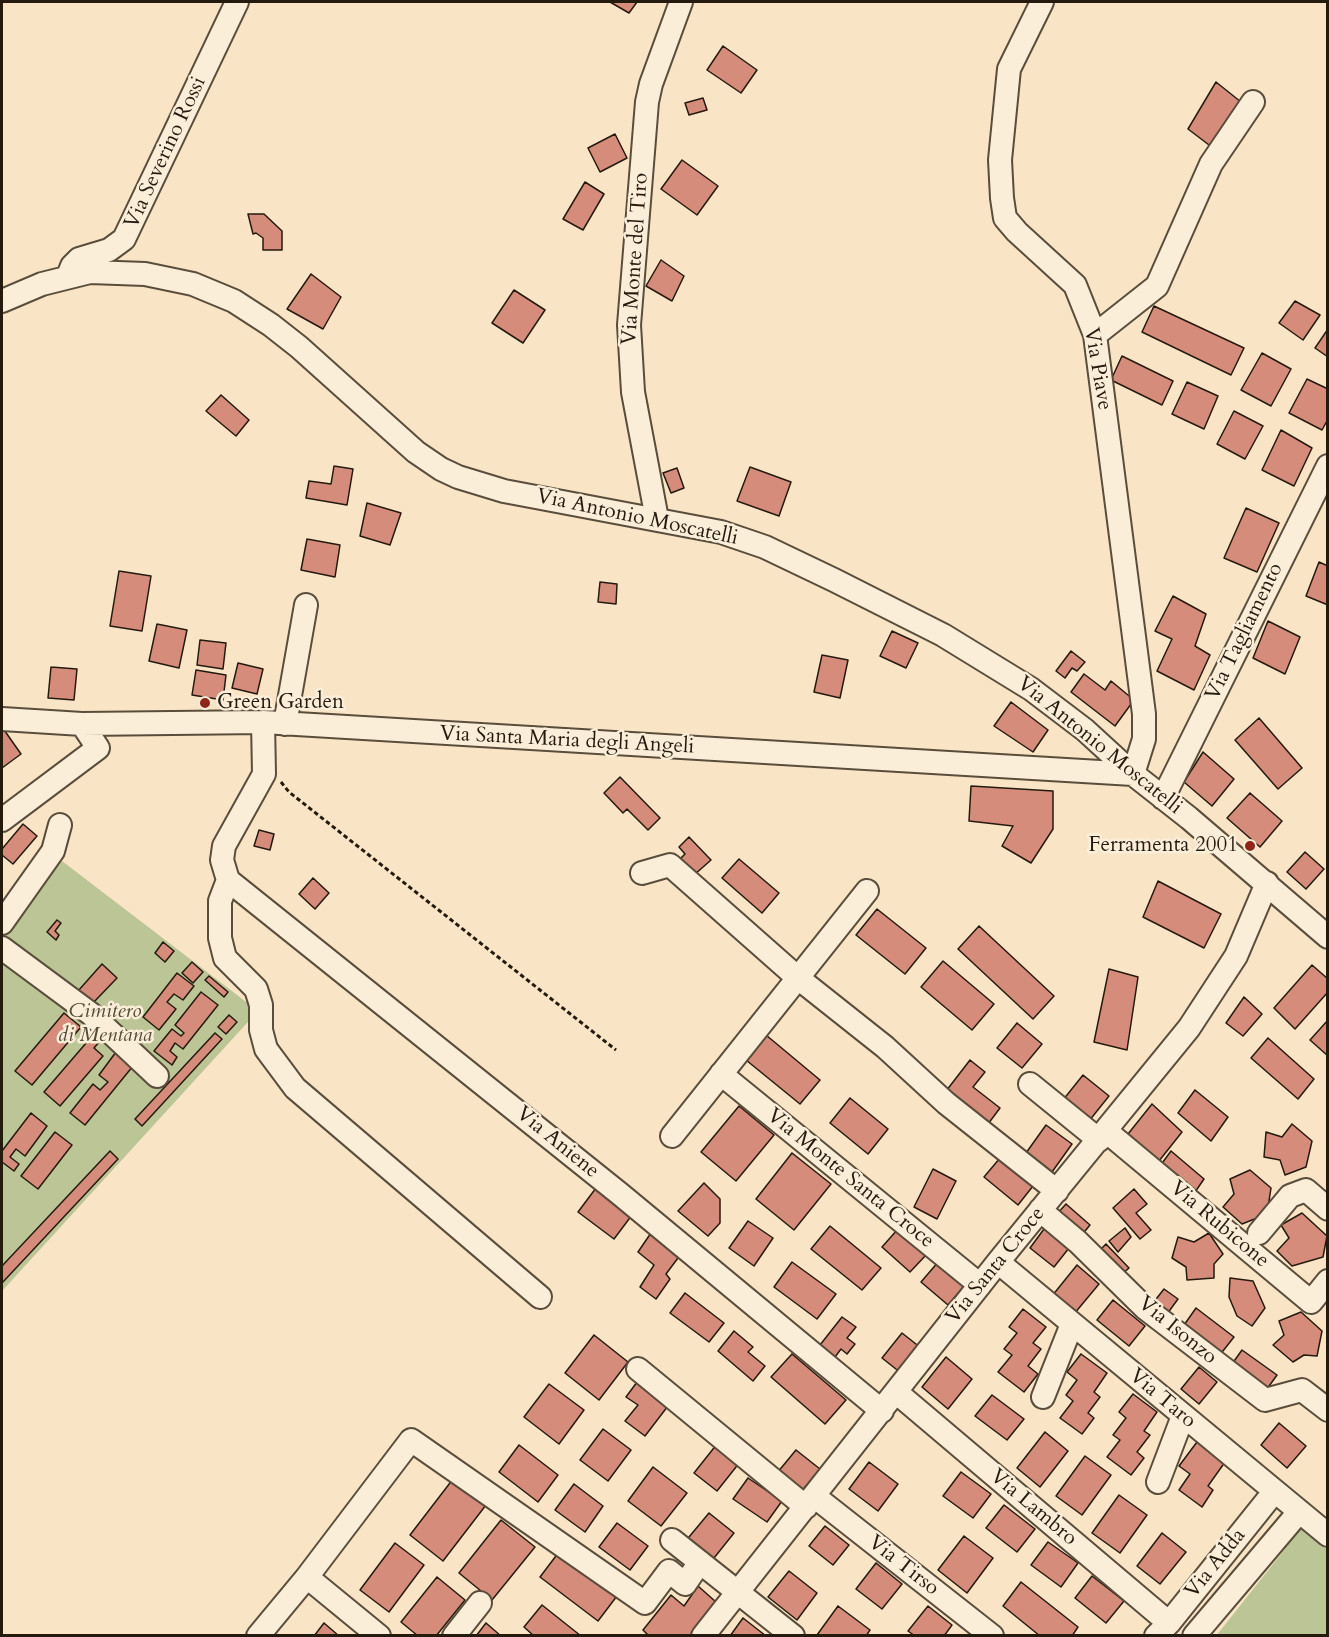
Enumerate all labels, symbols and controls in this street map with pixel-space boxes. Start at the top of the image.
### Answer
street label: Via Severino Rossi [120,73,212,233]
street label: Via Monte del Tiro [617,172,655,346]
street label: Via Piave [1077,326,1117,412]
street label: Via Antonio Moscatelli [534,484,740,552]
street label: Via Tagliamento [1201,559,1289,705]
street label: Via Antonio Moscatelli [1011,672,1187,820]
place label: Green Garden [217,690,344,716]
marker: Green Garden [198,696,212,710]
street label: Via Santa Maria degli Angeli [439,722,695,760]
place label: Ferramenta 2001 [1088,833,1238,859]
marker: Ferramenta 2001 [1243,839,1257,853]
park label: Cimitero di Mentana [58,999,152,1049]
street label: Via Aniene [510,1102,604,1184]
street label: Via Monte Santa Croce [761,1104,939,1254]
street label: Via Rubicone [1164,1176,1274,1274]
street label: Via Santa Croce [941,1202,1051,1330]
street label: Via Isonzo [1132,1292,1222,1370]
street label: Via Taro [1123,1364,1201,1434]
street label: Via Lambro [984,1464,1082,1552]
street label: Via Adda [1180,1524,1252,1604]
street label: Via Tirso [862,1530,944,1602]

